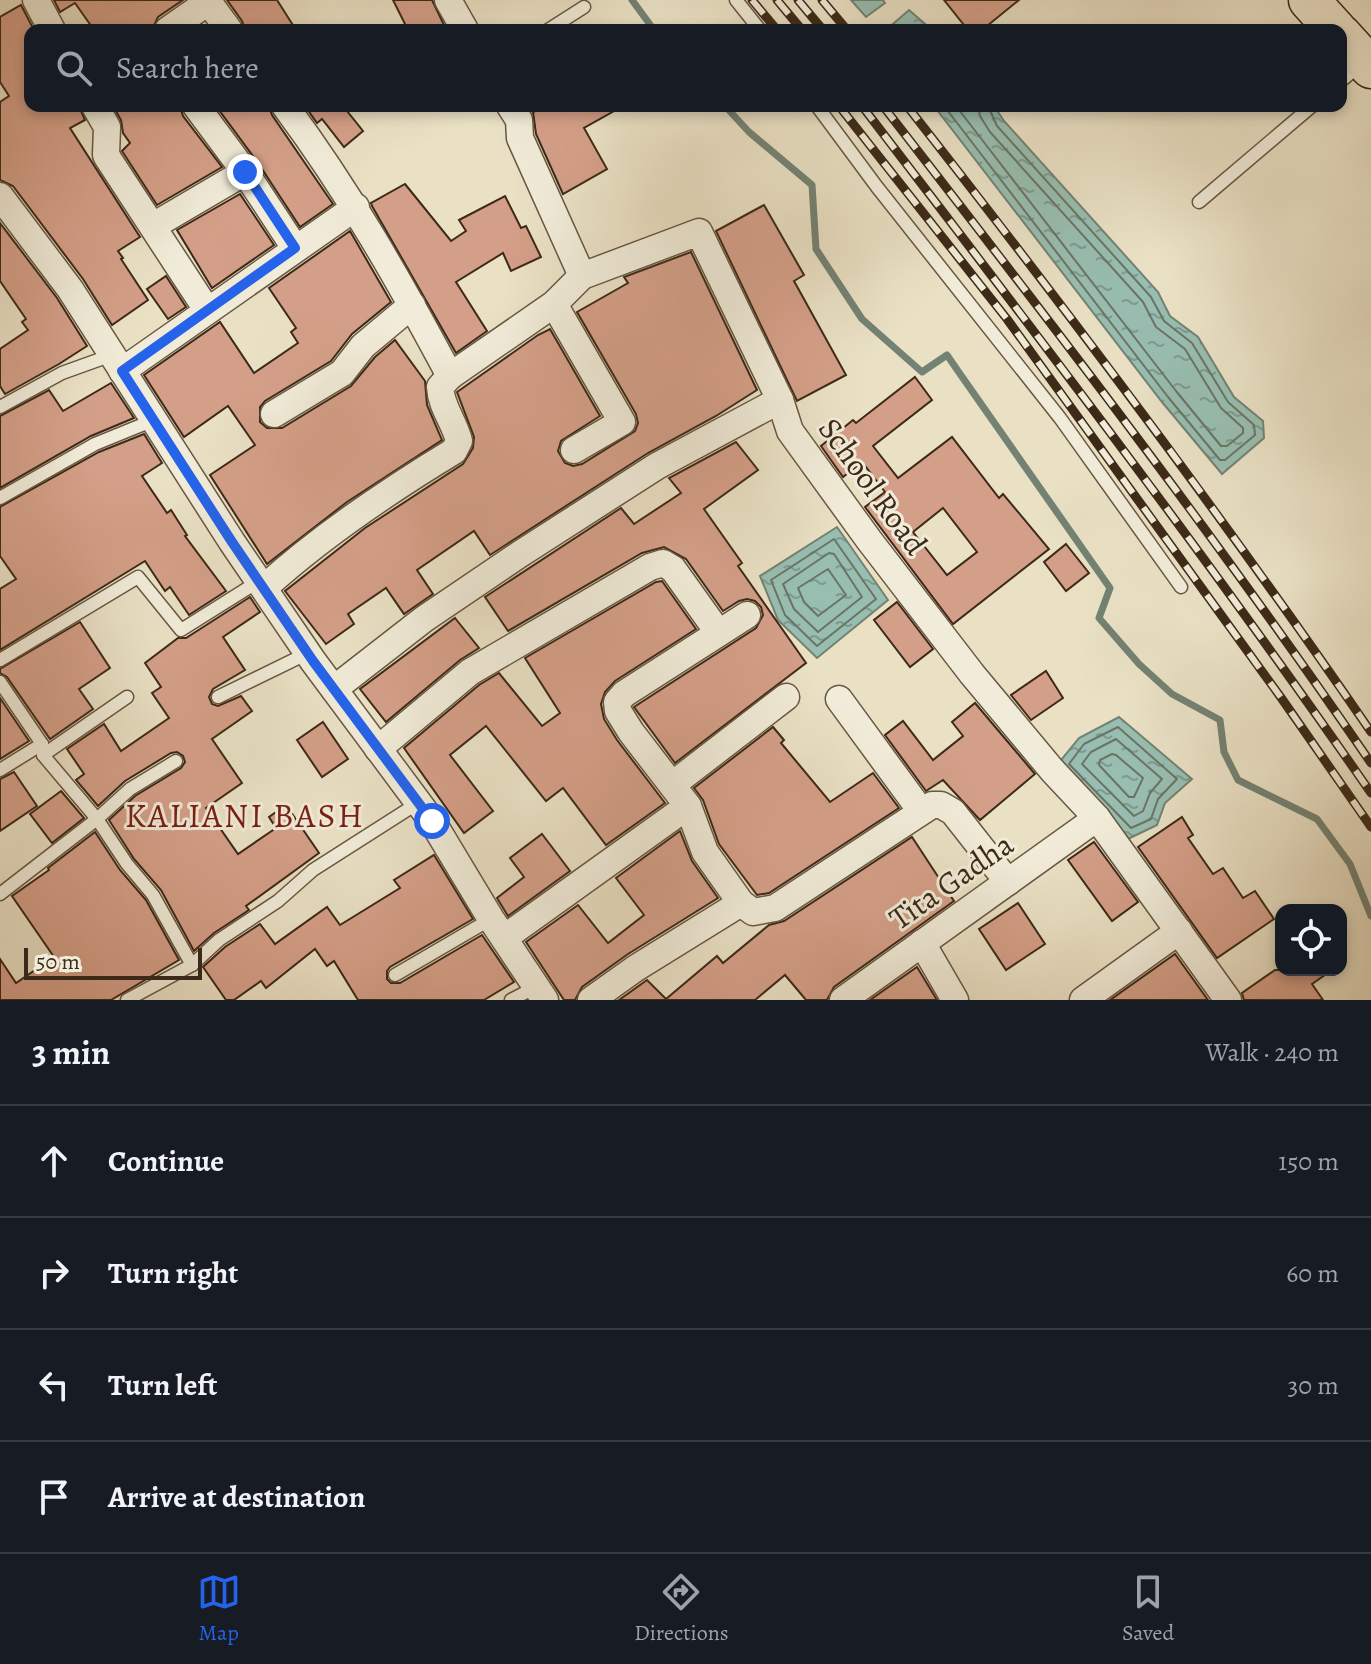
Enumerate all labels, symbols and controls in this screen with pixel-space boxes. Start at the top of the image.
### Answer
search box [24,24,1347,112]
icon: search [52,46,96,90]
text: Search here [116,48,259,88]
route end [227,154,263,190]
street label: School Road [808,408,938,564]
district label: KALIANI BASH [125,792,365,839]
route start [414,803,450,839]
street label: Tita Gadha [880,822,1022,940]
map controls [1275,904,1347,976]
button: locate [1275,904,1347,976]
scale bar [24,944,202,980]
text: 50 m [36,947,80,977]
text: 3 min [32,1029,110,1076]
text: Walk · 240 m [1205,1035,1339,1070]
icon: ahead [32,1139,76,1183]
text: Continue [108,1141,224,1181]
text: 150 m [1278,1144,1339,1179]
icon: right [32,1251,76,1295]
text: Turn right [108,1253,238,1293]
text: 60 m [1286,1256,1339,1291]
icon: left [32,1363,76,1407]
text: Turn left [108,1365,217,1405]
text: 30 m [1288,1368,1339,1403]
icon: arrive [32,1475,76,1519]
text: Arrive at destination [108,1477,365,1517]
tab: Map [197,1570,241,1648]
tab: Directions [634,1570,729,1648]
tab: Saved [1122,1570,1174,1648]

